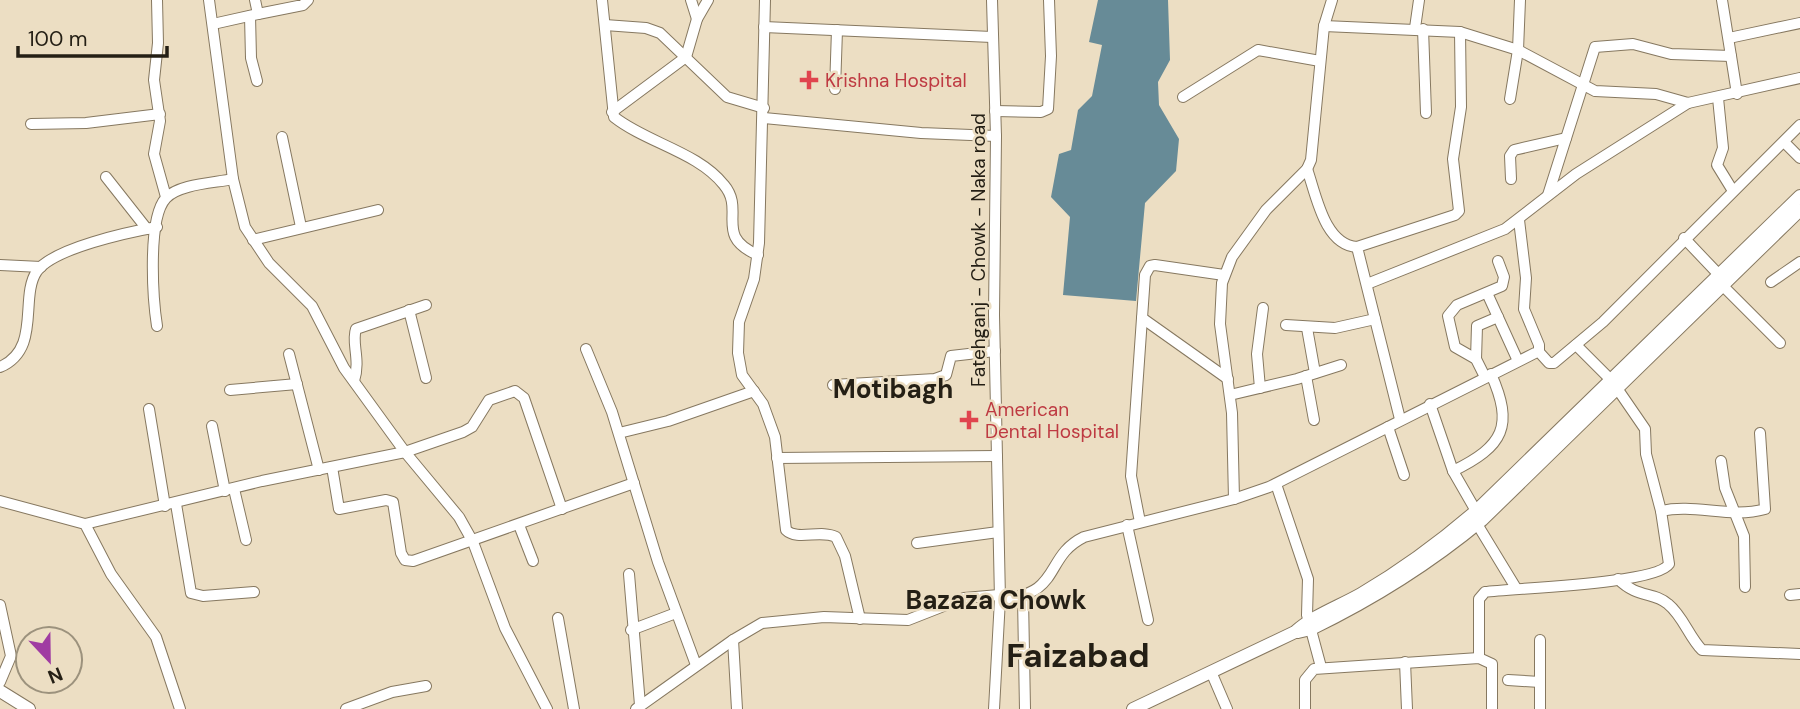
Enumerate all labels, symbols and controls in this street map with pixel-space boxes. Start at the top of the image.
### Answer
scale bar [18,14,166,58]
text: 100 m [28,25,88,53]
place label: Krishna Hospital [825,68,967,93]
marker: Krishna Hospital [799,70,819,90]
street label: Fatehganj - Chowk - Naka road [966,113,991,387]
district label: Motibagh [833,372,953,406]
place label: American Dental Hospital [985,397,1119,444]
marker: American Dental Hospital [959,410,979,430]
district label: Bazaza Chowk [906,583,1086,617]
north arrow [14,625,84,695]
district label: Faizabad [1006,634,1150,677]
text: N [44,661,66,689]

